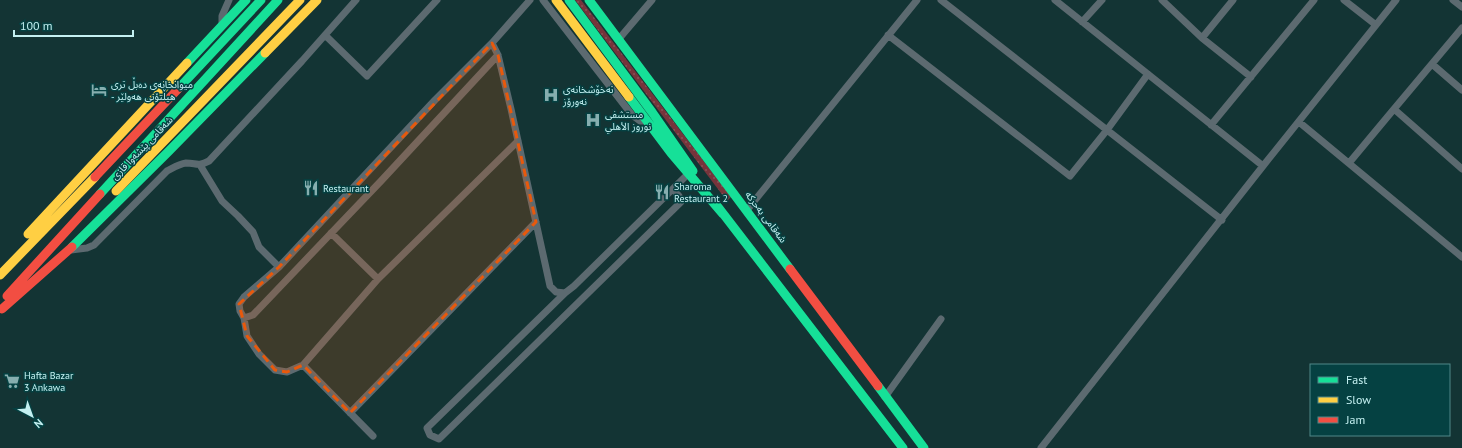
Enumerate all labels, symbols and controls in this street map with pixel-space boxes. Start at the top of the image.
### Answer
scale bar [14,12,133,38]
text: 100 m [20,18,53,33]
place label: میوانخانەی دەبڵ تری - هیڵتۆنی هەولێر [111,77,193,103]
hotel icon: میوانخانەی دەبڵ تری - هیڵتۆنی هەولێر [90,81,108,99]
place label: نەخۆشخانەی نەورۆز [562,83,614,108]
hospital icon: نەخۆشخانەی نەورۆز [542,86,560,104]
place label: مستشفى نوروز الأهلي [605,108,652,134]
hospital icon: مستشفى نوروز الأهلي [584,111,602,129]
street label: شەقامی پێشەوا قازی [108,113,176,183]
restaurant icon: Restaurant [302,179,320,197]
place label: Sharoma Restaurant 2 [674,180,728,205]
place label: Restaurant [323,182,369,195]
restaurant icon: Sharoma Restaurant 2 [653,183,671,201]
street label: شەقامی بەحرکە [742,189,790,246]
legend [1310,364,1450,436]
place label: Hafta Bazar 3 Ankawa [24,369,74,394]
supermarket icon: Hafta Bazar 3 Ankawa [3,372,21,390]
text: Fast [1346,372,1367,387]
text: Slow [1346,392,1371,407]
north arrow [12,396,52,436]
text: Jam [1345,412,1365,427]
text: N [31,416,46,431]

